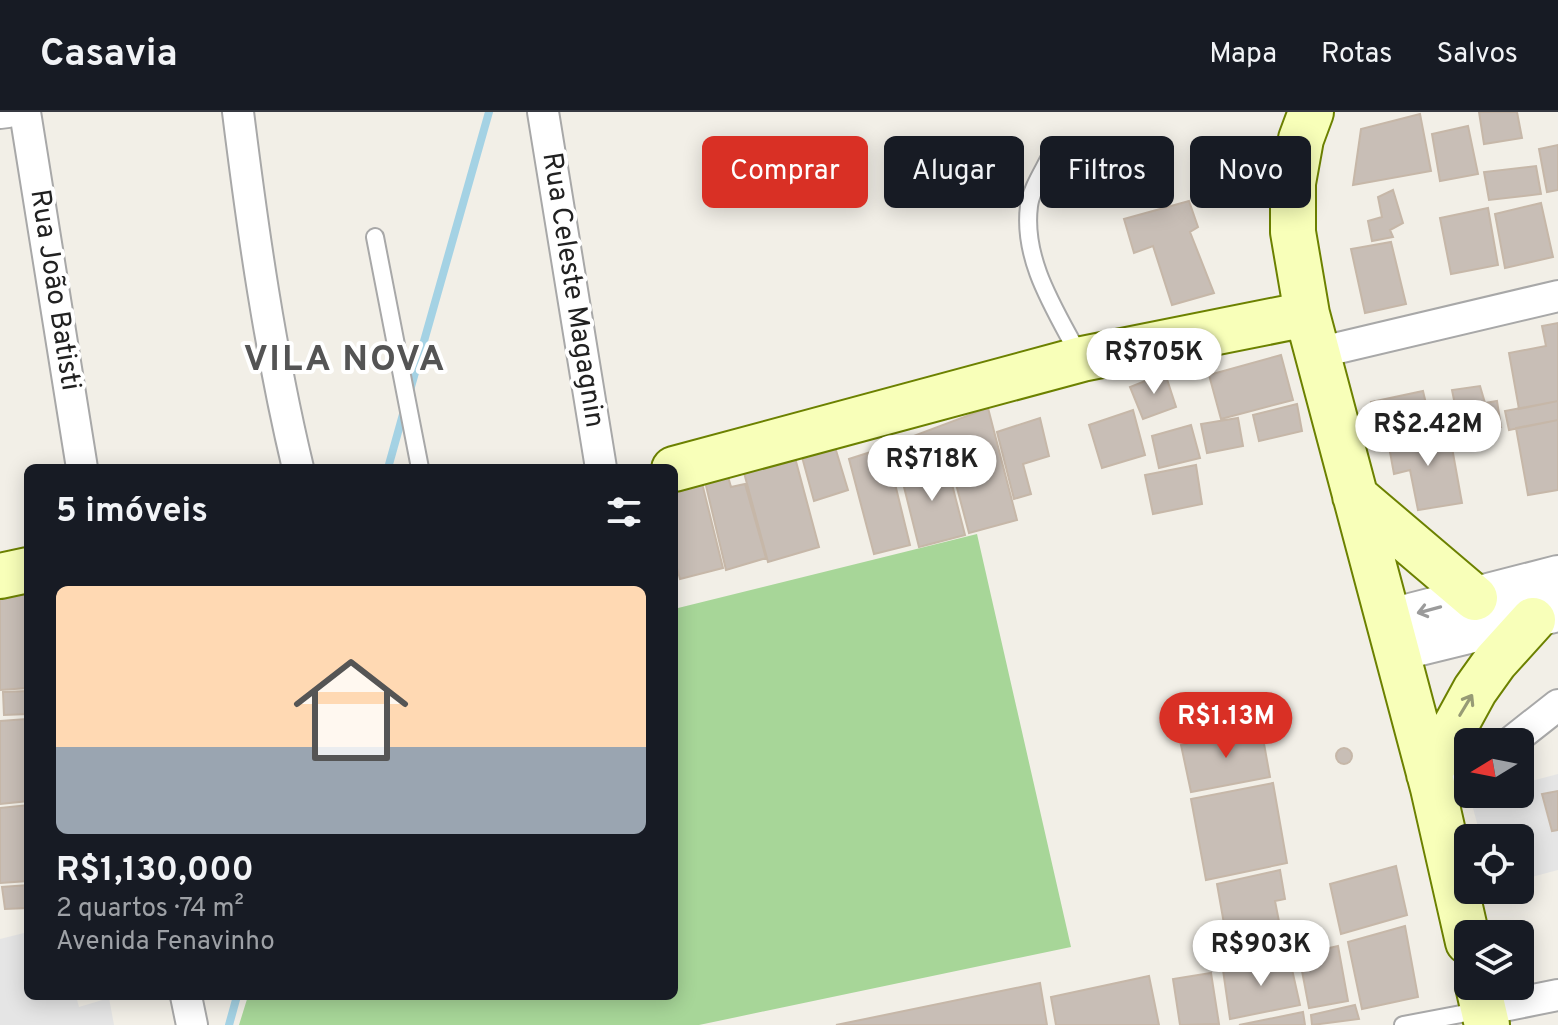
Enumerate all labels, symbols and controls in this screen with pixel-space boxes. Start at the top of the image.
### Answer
text: Casavia [40,31,178,80]
text: Mapa [1209,37,1277,73]
text: Rotas [1321,37,1392,73]
text: Salvos [1436,37,1518,73]
chip: Comprar [702,136,868,208]
chip: Alugar [884,136,1024,208]
chip: Filtros [1040,136,1174,208]
chip: Novo [1190,136,1311,208]
street label: Rua Celeste Magagnin [532,150,612,430]
street label: Rua João Batisti [20,187,88,393]
pin: R$705K [1089,328,1219,396]
text: R$705K [1105,337,1204,370]
district label: VILA NOVA [243,338,447,384]
pin: R$2.42M [1354,400,1502,468]
text: R$2.42M [1373,409,1483,442]
pin: R$718K [867,435,997,503]
text: R$718K [885,444,979,477]
icon: filters [602,490,646,534]
text: 5 imóveis [56,491,208,534]
one-way arrow [1416,603,1442,618]
icon: home [279,638,423,782]
pin: R$1.13M [1152,692,1300,760]
one-way arrow [1458,694,1474,717]
text: R$1.13M [1177,701,1275,734]
north arrow [1454,728,1534,808]
map controls [1454,728,1534,1000]
button: locate [1454,824,1534,904]
text: R$1,130,000 [56,850,254,893]
text: 2 quartos · 74 m² [56,893,244,926]
pin: R$903K [1196,920,1326,988]
button: layers [1454,920,1534,1000]
text: Avenida Fenavinho [56,926,275,959]
text: R$903K [1211,929,1311,962]

